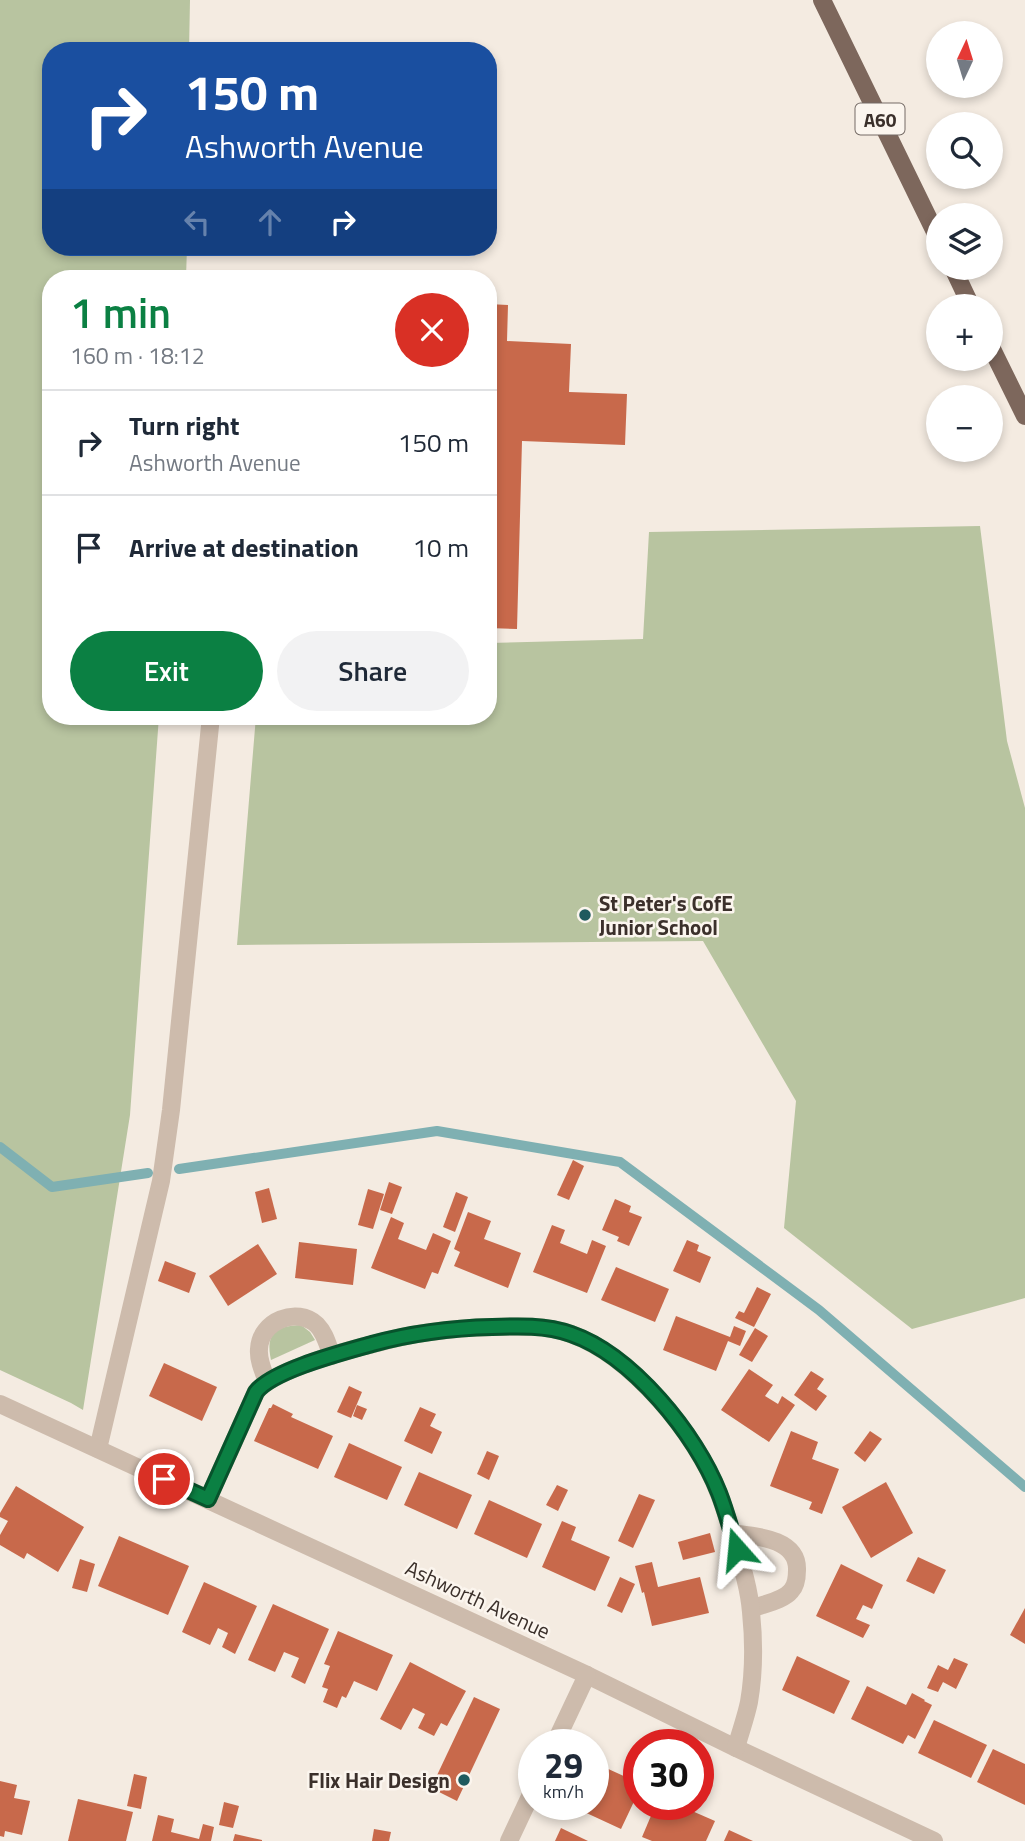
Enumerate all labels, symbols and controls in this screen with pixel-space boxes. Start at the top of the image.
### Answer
north arrow [926,21,1003,98]
map controls [926,21,1003,462]
text: 150 m [185,54,319,129]
icon: right [70,70,161,161]
road number: A60 [856,104,904,134]
button: search [926,112,1003,189]
text: Ashworth Avenue [185,122,424,170]
icon: left [178,203,216,241]
icon: ahead [251,203,289,241]
icon: right [324,203,362,241]
button: layers [926,203,1003,280]
text: 1 min [70,280,171,344]
button: close [395,293,469,367]
button: + [926,294,1003,371]
text: 160 m · 18:12 [70,338,205,373]
button: − [926,385,1003,462]
text: Turn right [129,406,240,445]
text: 150 m [398,423,469,462]
icon: right [70,424,108,462]
text: Ashworth Avenue [129,445,301,480]
text: Arrive at destination [129,528,359,567]
text: 10 m [412,528,469,567]
icon: arrive [70,529,108,567]
button: Exit [70,631,263,711]
button: Share [277,631,469,711]
place label: St Peter's CofE Junior School [599,887,733,943]
marker: St Peter's CofE Junior School [577,907,593,923]
pin [134,1449,194,1509]
icon: arrive [145,1460,183,1498]
position arrow [700,1512,774,1586]
street label: Ashworth Avenue [400,1551,556,1647]
speed limit sign: 30 [623,1729,714,1820]
text: 29 [544,1738,583,1792]
place label: Flix Hair Design [308,1764,450,1796]
marker: Flix Hair Design [456,1772,472,1788]
text: km/h [543,1778,584,1805]

